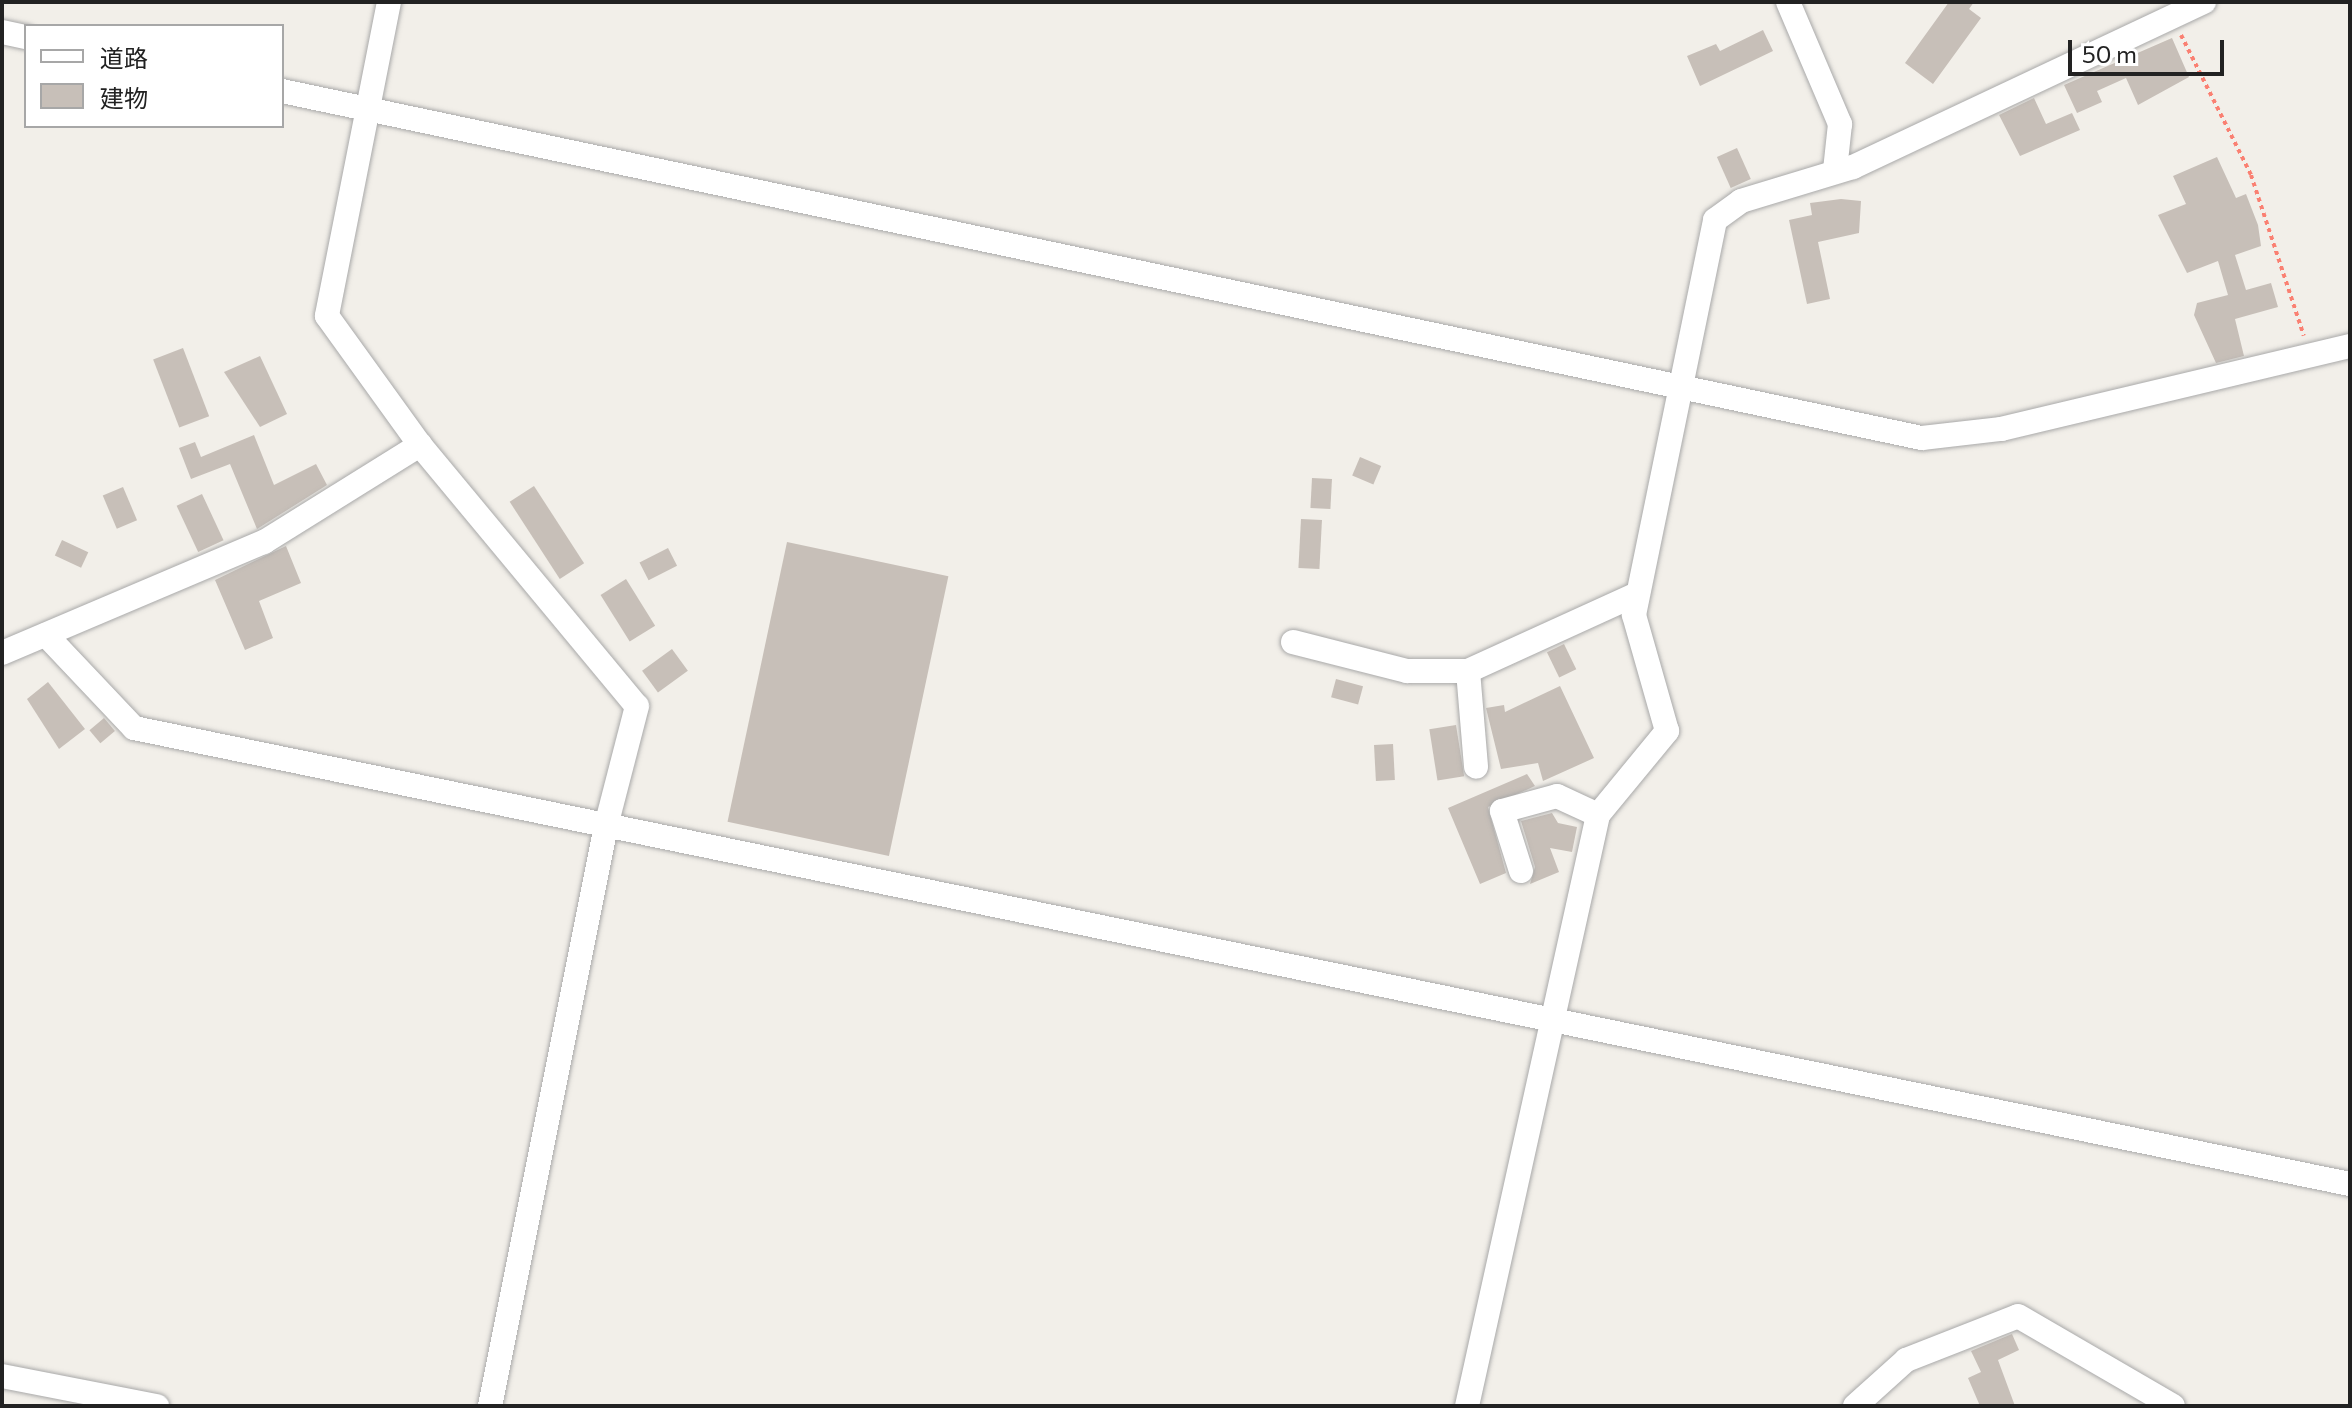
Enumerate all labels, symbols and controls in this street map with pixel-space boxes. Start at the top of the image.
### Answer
legend [24,24,284,128]
scale bar [2072,24,2228,74]
text: 50 m [2082,39,2137,68]
text: 道路 [100,43,148,72]
text: 建物 [100,83,148,112]

